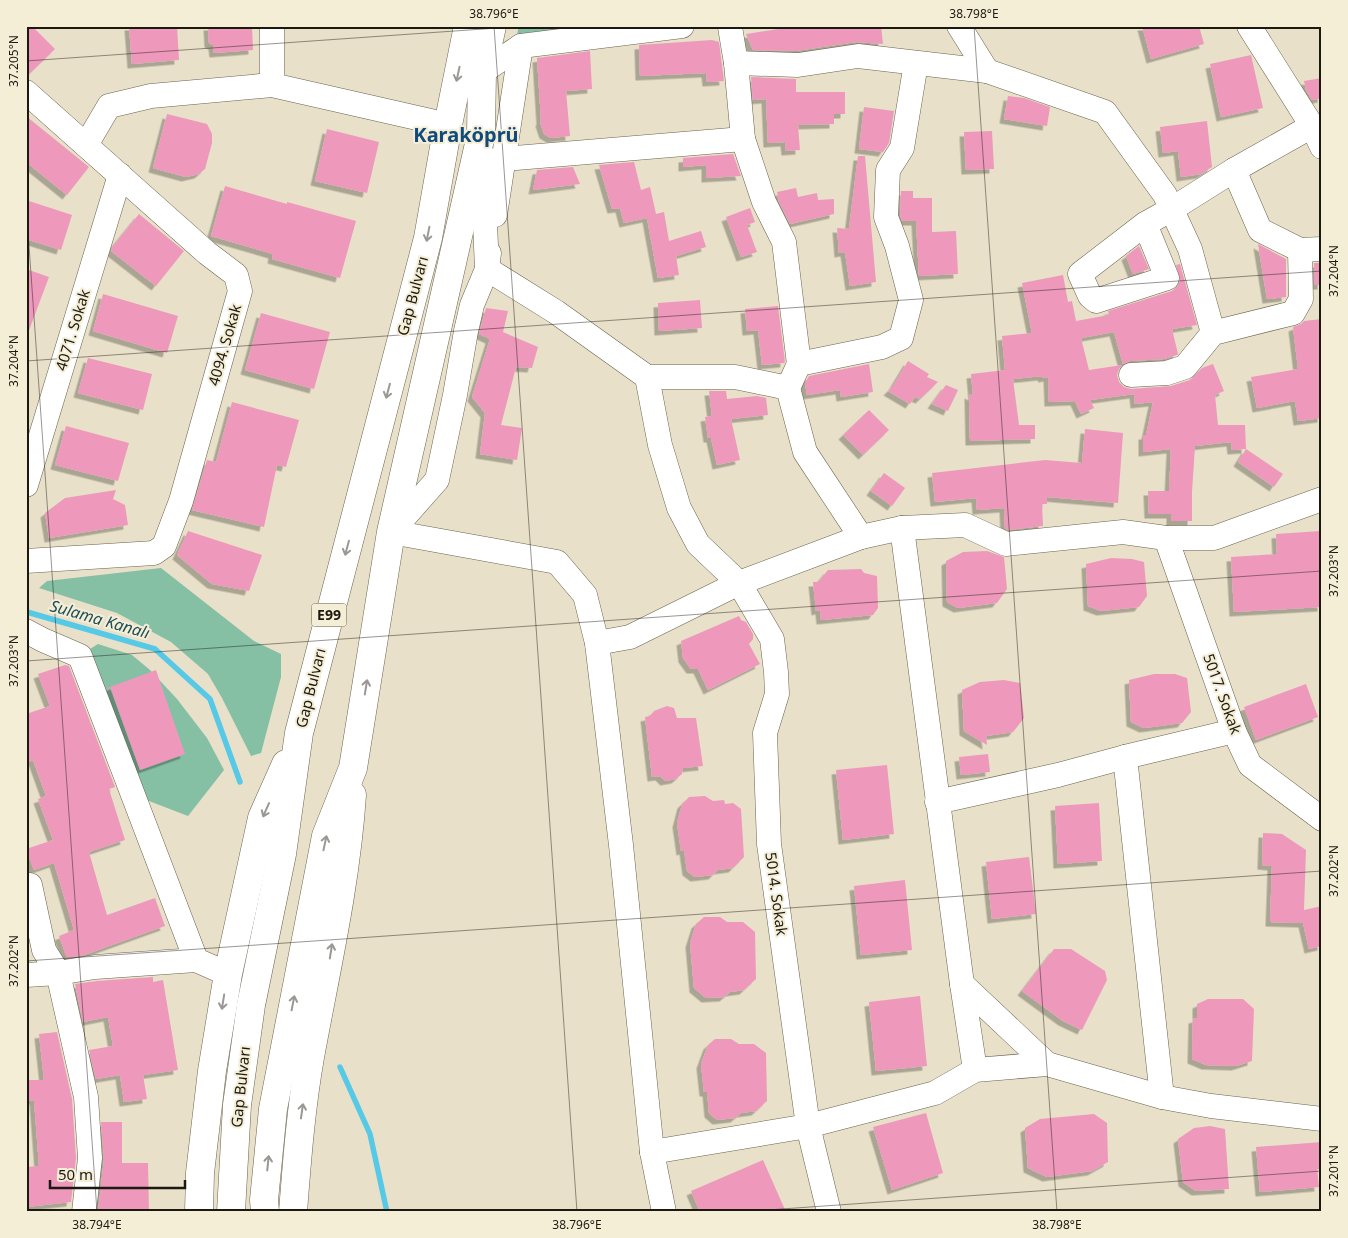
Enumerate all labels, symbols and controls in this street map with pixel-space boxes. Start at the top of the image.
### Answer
text: 38.796°E [469,5,519,22]
text: 38.798°E [949,5,999,22]
text: 37.205°N [5,35,22,87]
one-way arrow [453,66,462,82]
district label: Karaköprü [413,121,519,148]
one-way arrow [423,225,433,241]
text: 37.204°N [1325,245,1342,297]
street label: Gap Bulvarı [392,254,432,338]
street label: 4071. Sokak [50,287,94,373]
street label: 4094. Sokak [203,302,245,388]
text: 37.204°N [5,335,22,387]
one-way arrow [383,383,392,399]
one-way arrow [342,540,351,556]
text: 37.203°N [1325,545,1342,597]
water label: Sulama Kanalı [48,594,152,644]
road number: E99 [312,604,346,626]
text: 37.203°N [5,635,22,687]
street label: Gap Bulvarı [290,646,330,730]
street label: 5017. Sokak [1199,651,1247,737]
one-way arrow [362,680,372,696]
one-way arrow [260,802,270,817]
one-way arrow [321,836,330,852]
text: 37.202°N [1325,845,1342,897]
street label: 5014. Sokak [761,851,793,937]
text: 37.202°N [5,935,22,987]
one-way arrow [326,943,336,959]
one-way arrow [218,994,228,1010]
one-way arrow [289,995,298,1011]
street label: Gap Bulvarı [226,1045,254,1128]
one-way arrow [297,1103,307,1119]
text: 37.201°N [1325,1145,1342,1197]
one-way arrow [263,1155,273,1171]
scale bar [50,1158,185,1190]
text: 50 m [58,1164,93,1184]
text: 38.794°E [72,1216,122,1233]
text: 38.796°E [552,1216,602,1233]
text: 38.798°E [1032,1216,1082,1233]

